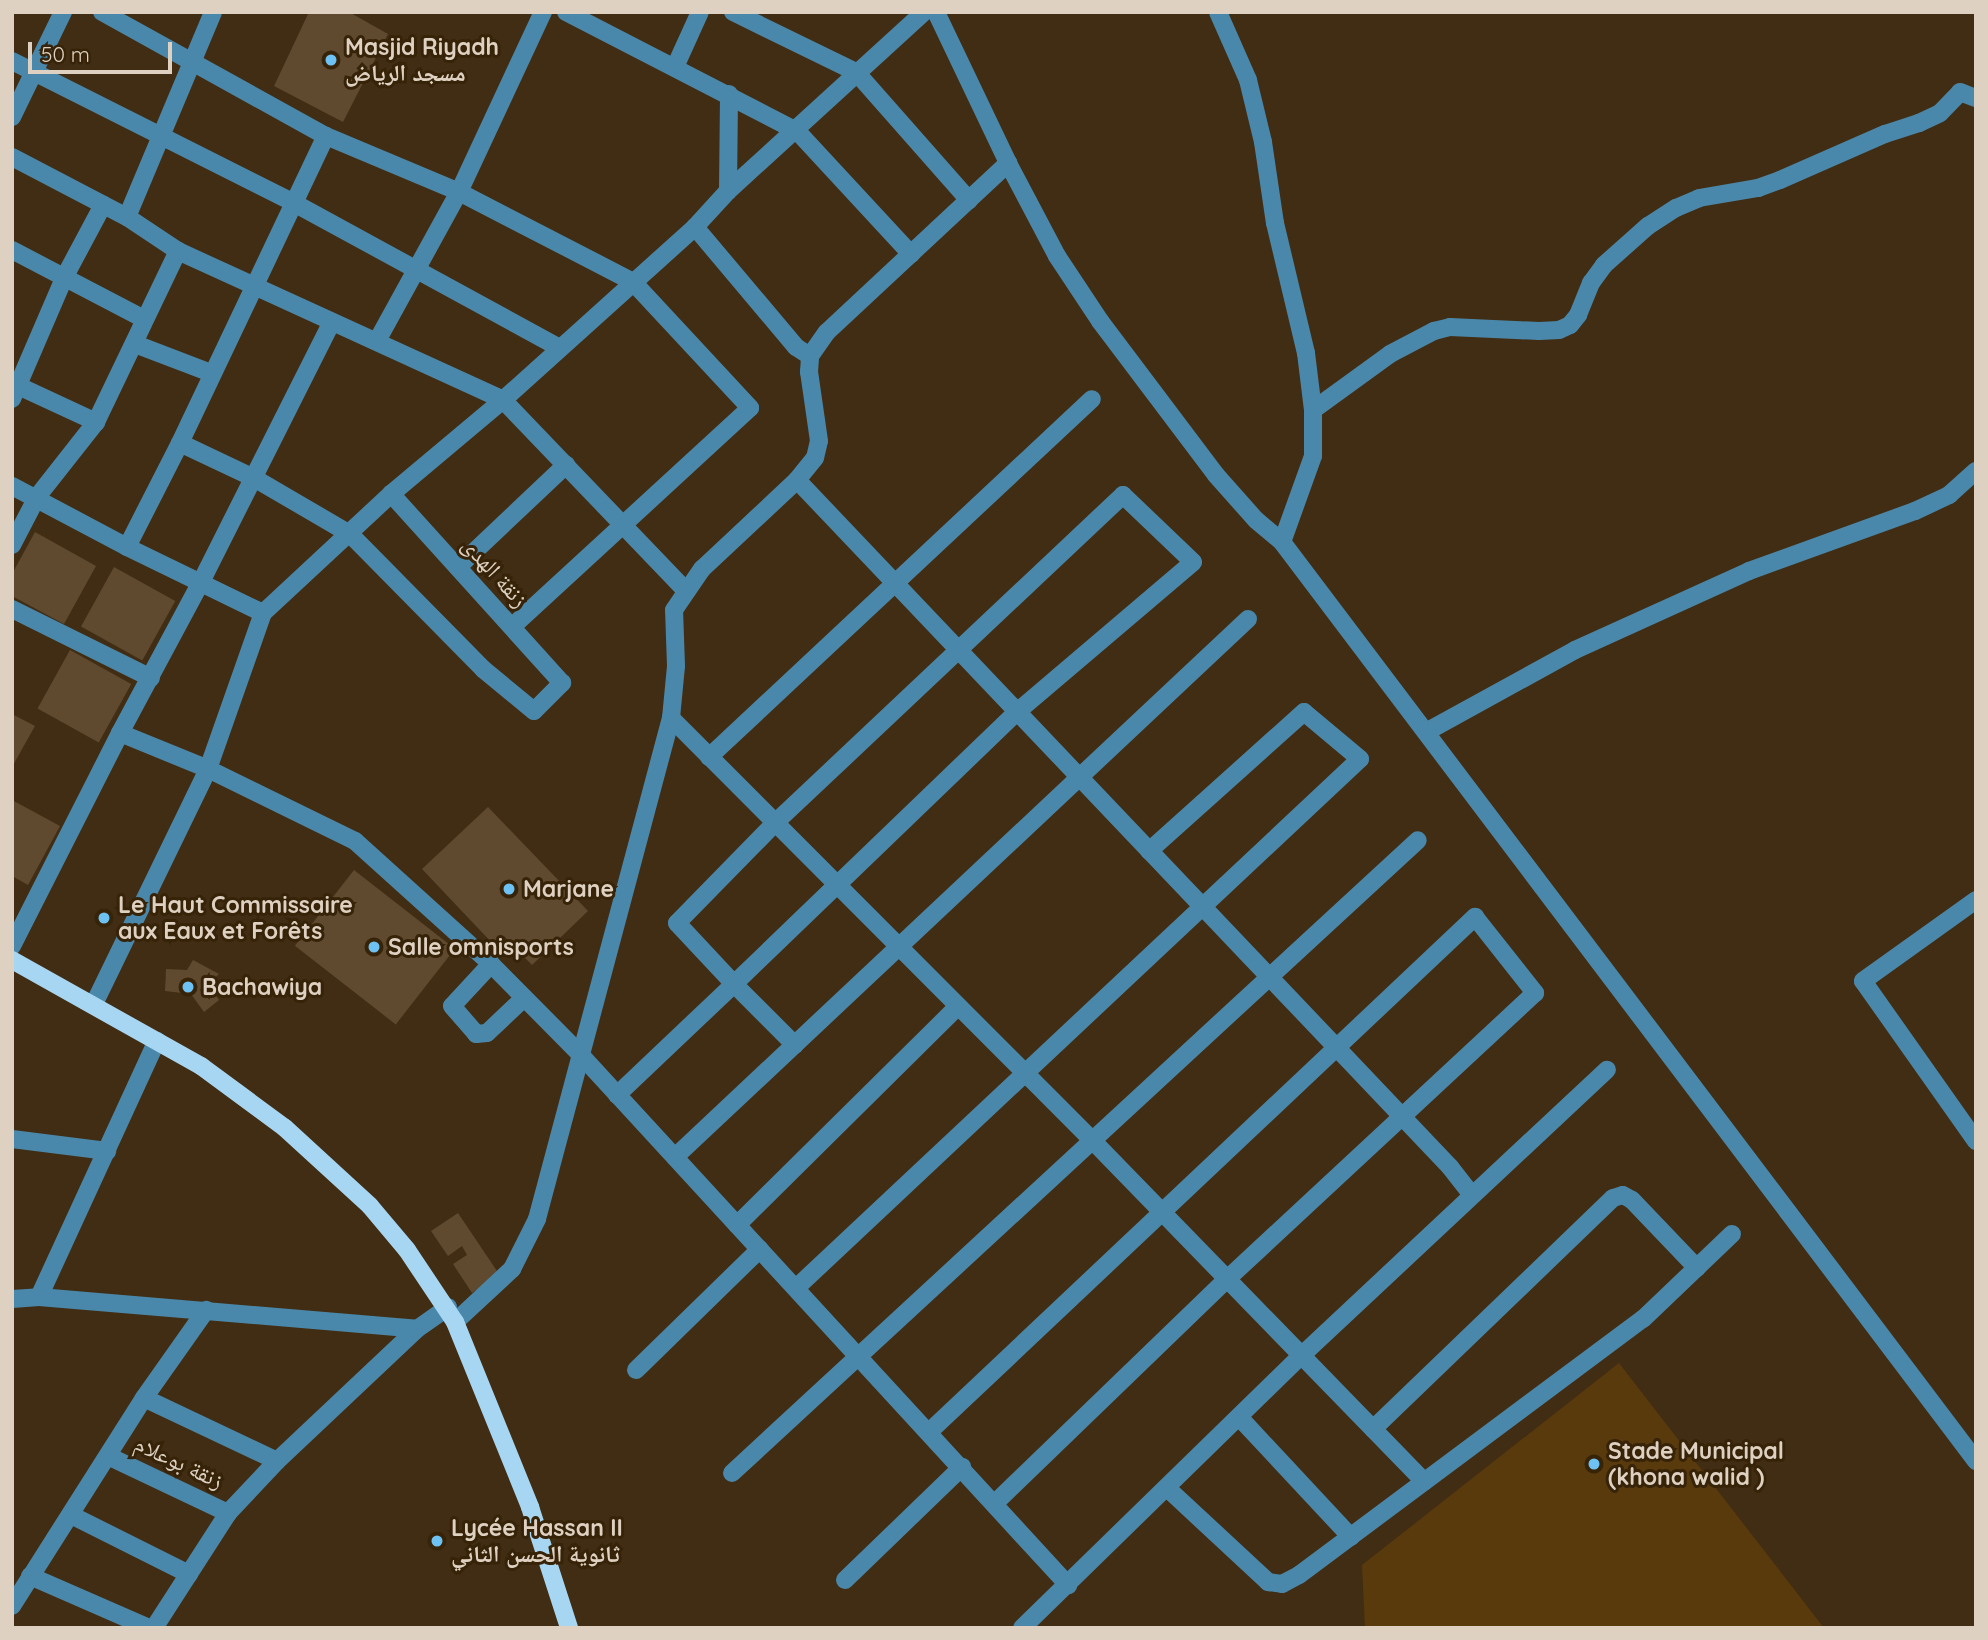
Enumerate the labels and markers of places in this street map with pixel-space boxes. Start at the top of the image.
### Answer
place label: Masjid Riyadh مسجد الرياض [345,33,499,87]
marker: Masjid Riyadh مسجد الرياض [323,52,339,68]
place label: Marjane [523,875,614,903]
marker: Marjane [501,881,517,897]
place label: Le Haut Commissaire aux Eaux et Forêts [118,891,353,945]
marker: Le Haut Commissaire aux Eaux et Forêts [96,910,112,926]
place label: Salle omnisports [388,933,574,961]
marker: Salle omnisports [366,939,382,955]
place label: Bachawiya [202,973,322,1001]
marker: Bachawiya [180,979,196,995]
place label: Stade Municipal (khona walid ) [1608,1437,1784,1491]
marker: Stade Municipal (khona walid ) [1586,1456,1602,1472]
place label: Lycée Hassan II ثانوية الحسن الثاني [451,1514,623,1568]
marker: Lycée Hassan II ثانوية الحسن الثاني [429,1533,445,1549]

